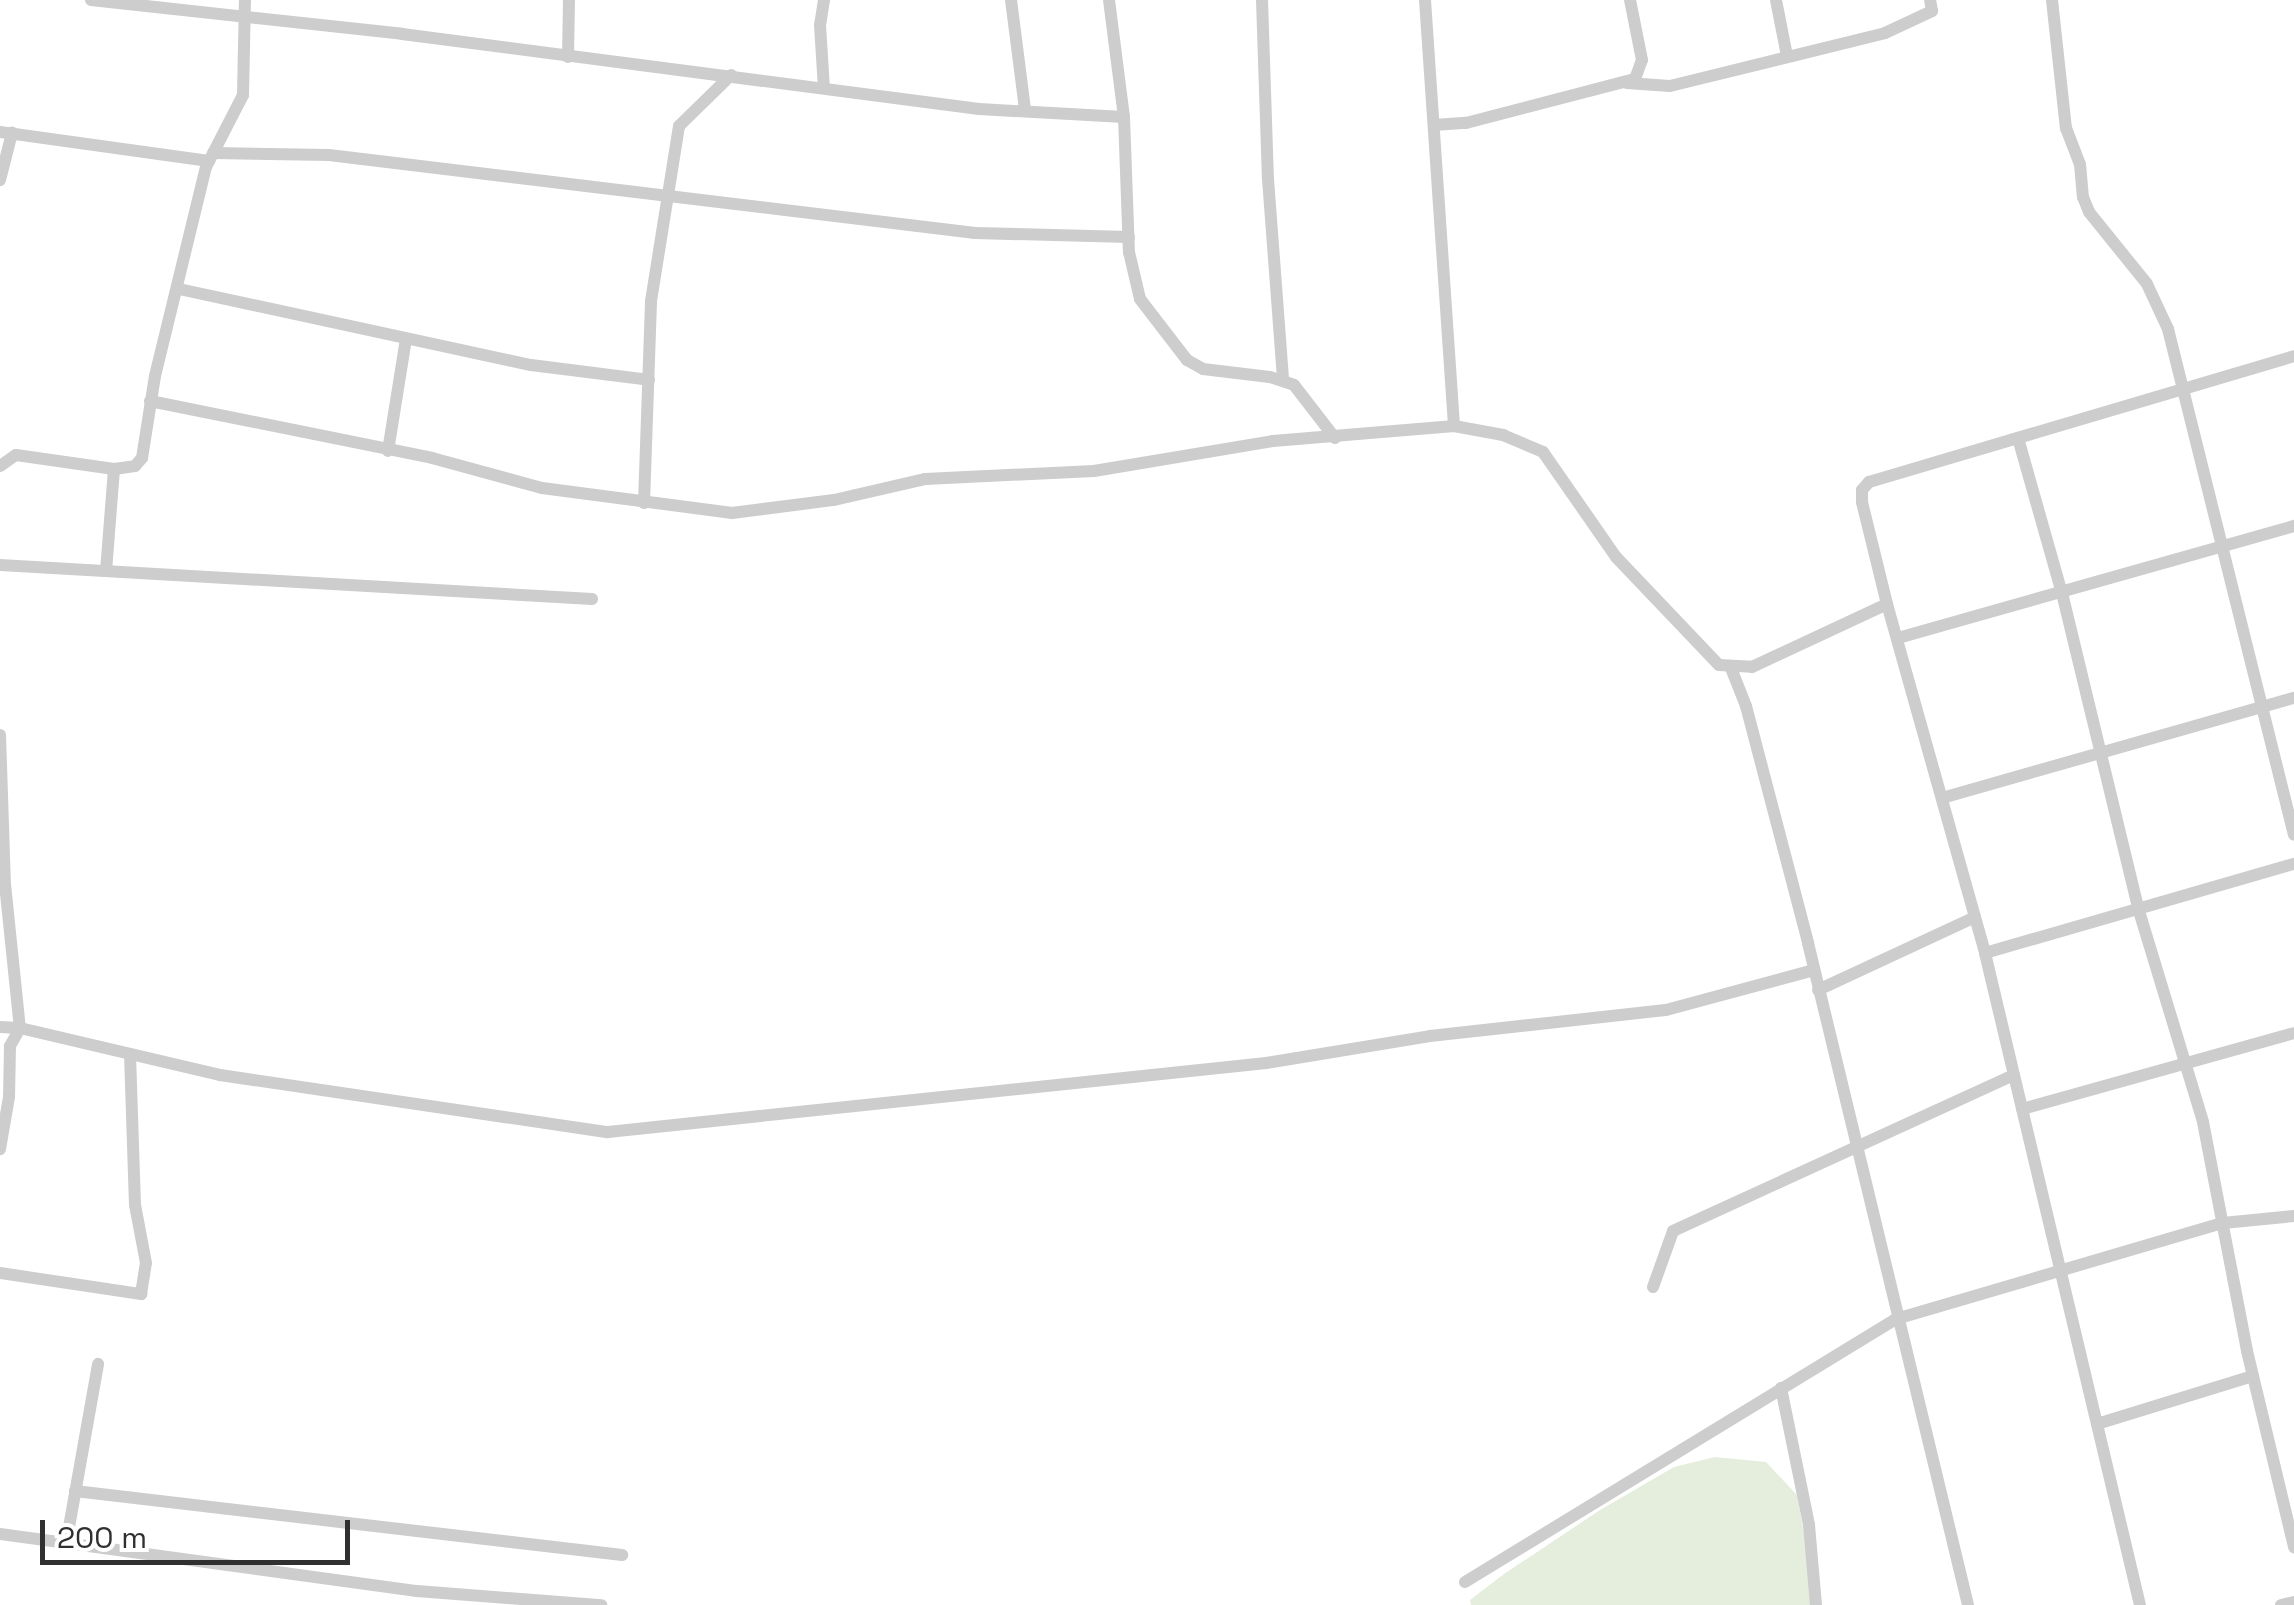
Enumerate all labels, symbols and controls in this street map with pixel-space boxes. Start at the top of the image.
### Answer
scale bar [45,1500,355,1562]
text: 200 m [57,1518,147,1557]

